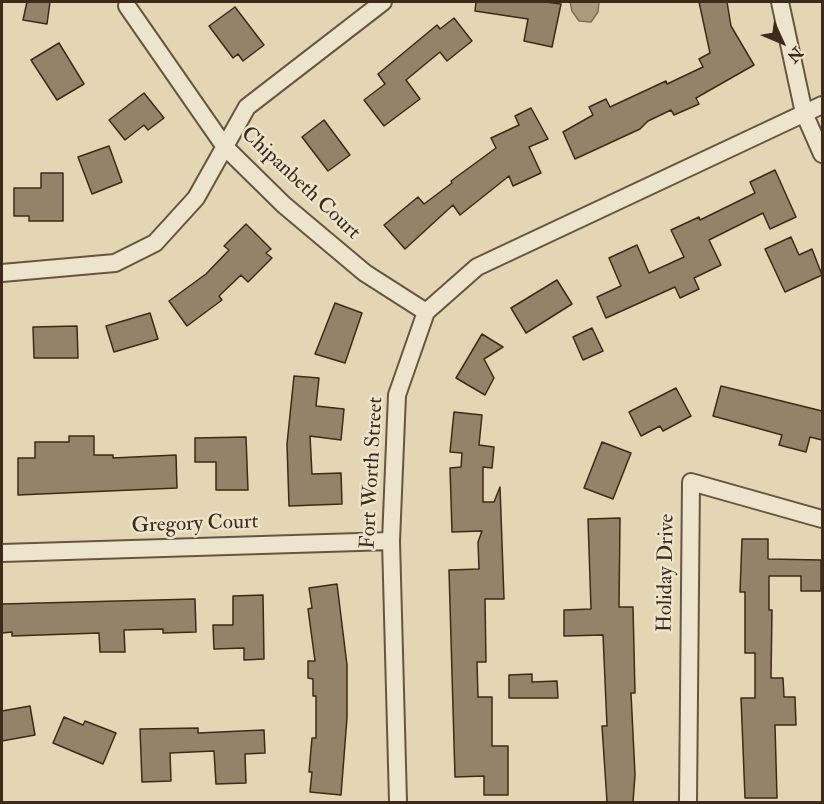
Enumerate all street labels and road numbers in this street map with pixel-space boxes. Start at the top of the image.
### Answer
street label: Chipanbeth Court [235,122,365,246]
street label: Fort Worth Street [356,396,390,550]
street label: Gregory Court [131,510,259,540]
street label: Holiday Drive [653,514,681,632]

